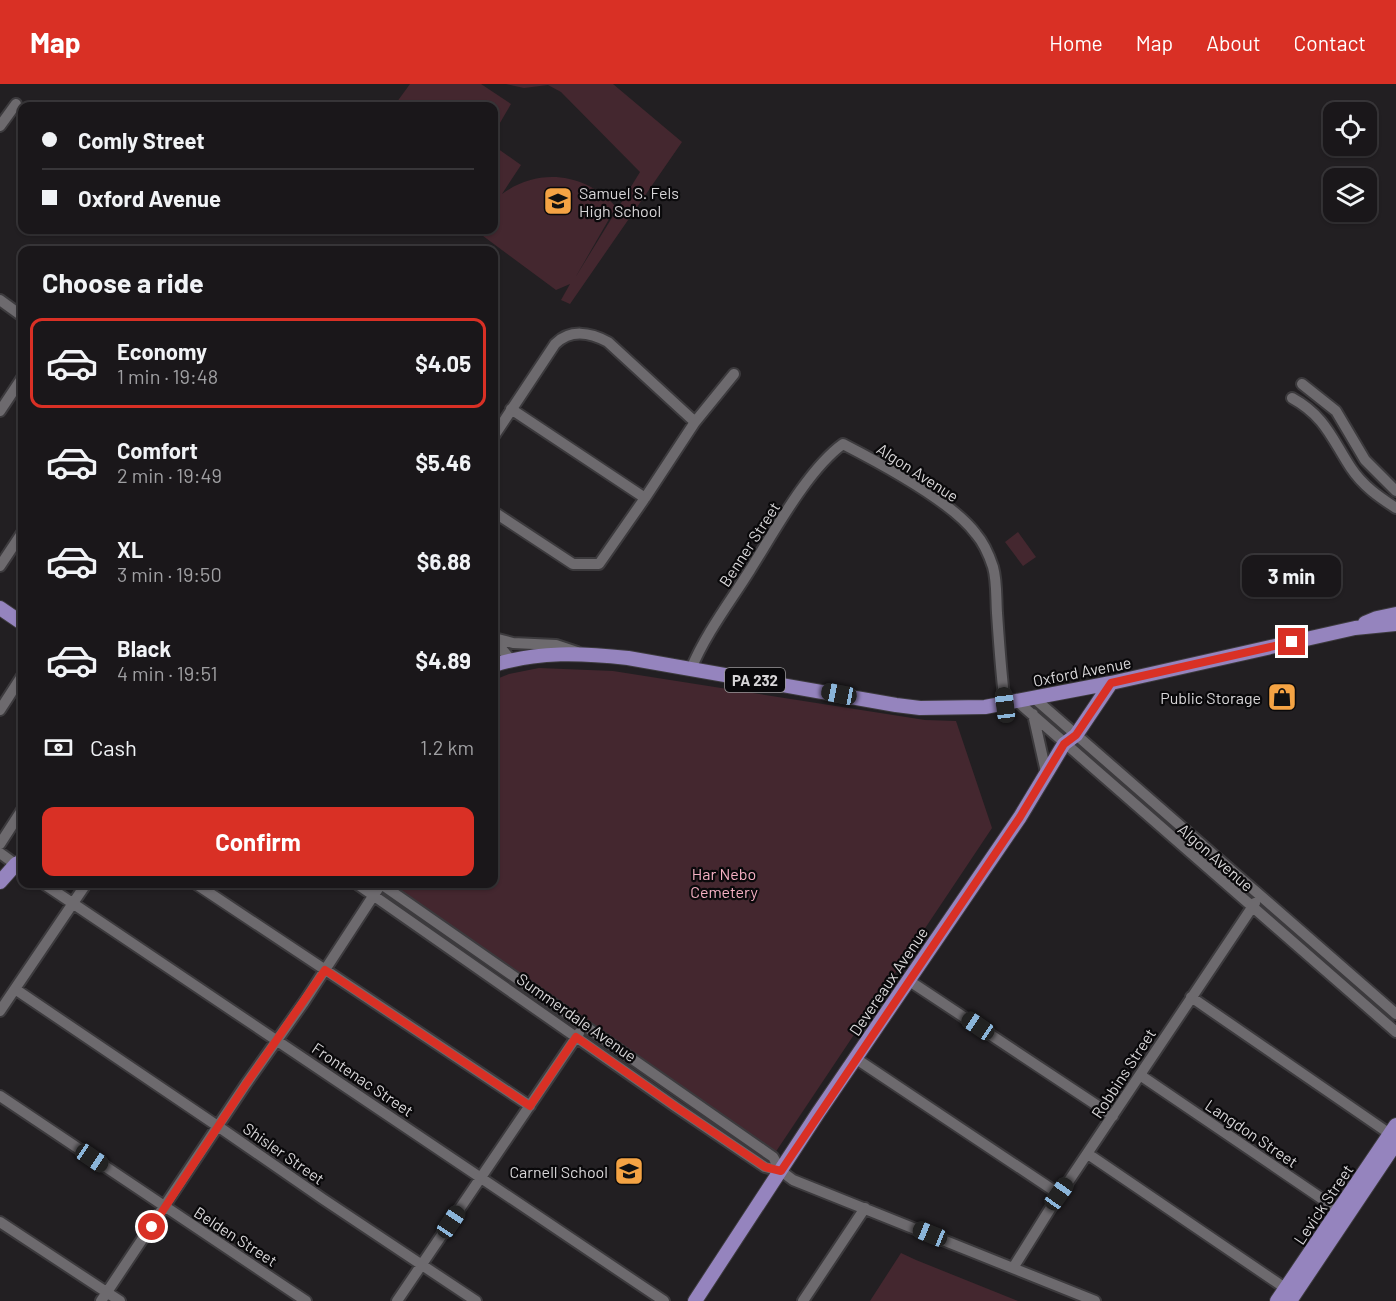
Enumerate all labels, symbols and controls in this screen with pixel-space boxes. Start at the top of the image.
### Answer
text: Map [30,25,81,59]
text: Home [1049,30,1103,55]
text: Map [1136,30,1173,55]
text: About [1206,30,1261,55]
text: Contact [1294,30,1366,55]
map controls [1323,102,1377,222]
button: locate [1323,102,1377,156]
text: Comly Street [78,127,205,153]
button: layers [1323,168,1377,222]
place label: Samuel S. Fels High School [579,183,679,220]
text: Oxford Avenue [78,185,221,211]
school or university icon: Samuel S. Fels High School [542,185,574,217]
text: Choose a ride [42,266,204,298]
icon: car [45,336,99,390]
text: Economy [117,338,207,364]
text: $4.05 [415,350,471,376]
text: 1 min · 19:48 [117,364,218,388]
icon: car [45,435,99,489]
text: Comfort [117,437,198,463]
street label: Algon Avenue [874,439,962,505]
text: $5.46 [415,449,471,475]
text: 2 min · 19:49 [117,463,222,487]
street label: Benner Street [715,498,783,590]
icon: car [45,534,99,588]
text: XL [117,536,143,562]
text: $6.88 [417,548,471,574]
callout: 3 min [1242,555,1342,597]
text: 3 min · 19:50 [117,562,222,586]
text: 3 min [1268,564,1315,588]
route end [1278,628,1305,655]
icon: car [45,633,99,687]
text: Black [117,635,171,661]
text: $4.89 [416,647,471,673]
street label: Oxford Avenue [1031,652,1133,690]
text: 4 min · 19:51 [117,661,218,685]
road number: PA 232 [725,668,785,692]
shop icon: Public Storage [1266,681,1298,713]
car [820,682,858,706]
car [994,686,1016,724]
place label: Public Storage [1160,688,1261,707]
icon: cash [42,731,75,764]
text: Cash [90,734,137,760]
text: 1.2 km [420,735,474,759]
button: Confirm [42,807,474,876]
street label: Algon Avenue [1175,819,1257,895]
park label: Har Nebo Cemetery [690,864,758,901]
street label: Devereaux Avenue [845,923,931,1039]
street label: Summerdale Avenue [514,969,640,1065]
car [958,1008,998,1044]
street label: Robbins Street [1087,1025,1159,1121]
street label: Frontenac Street [309,1038,417,1120]
street label: Langdon Street [1202,1095,1302,1171]
street label: Shisler Street [240,1118,328,1188]
car [72,1140,112,1176]
school or university icon: Carnell School [613,1155,645,1187]
street label: Levick Street [1289,1160,1357,1248]
place label: Carnell School [510,1162,608,1181]
car [1041,1174,1077,1214]
street label: Belden Street [191,1202,281,1270]
car [433,1202,469,1242]
route start [138,1213,165,1240]
car [910,1219,950,1249]

